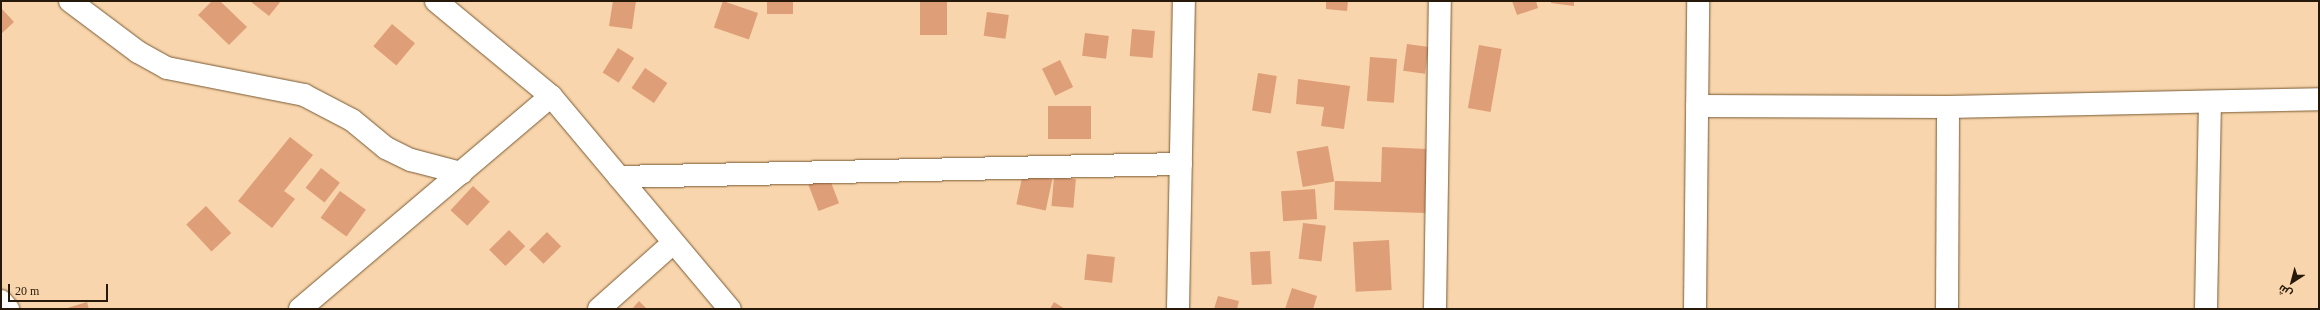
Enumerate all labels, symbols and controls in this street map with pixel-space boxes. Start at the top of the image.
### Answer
north arrow [2272,262,2312,302]
scale bar [10,276,110,302]
text: ش [2276,283,2294,301]
text: 20 m [15,284,39,298]

